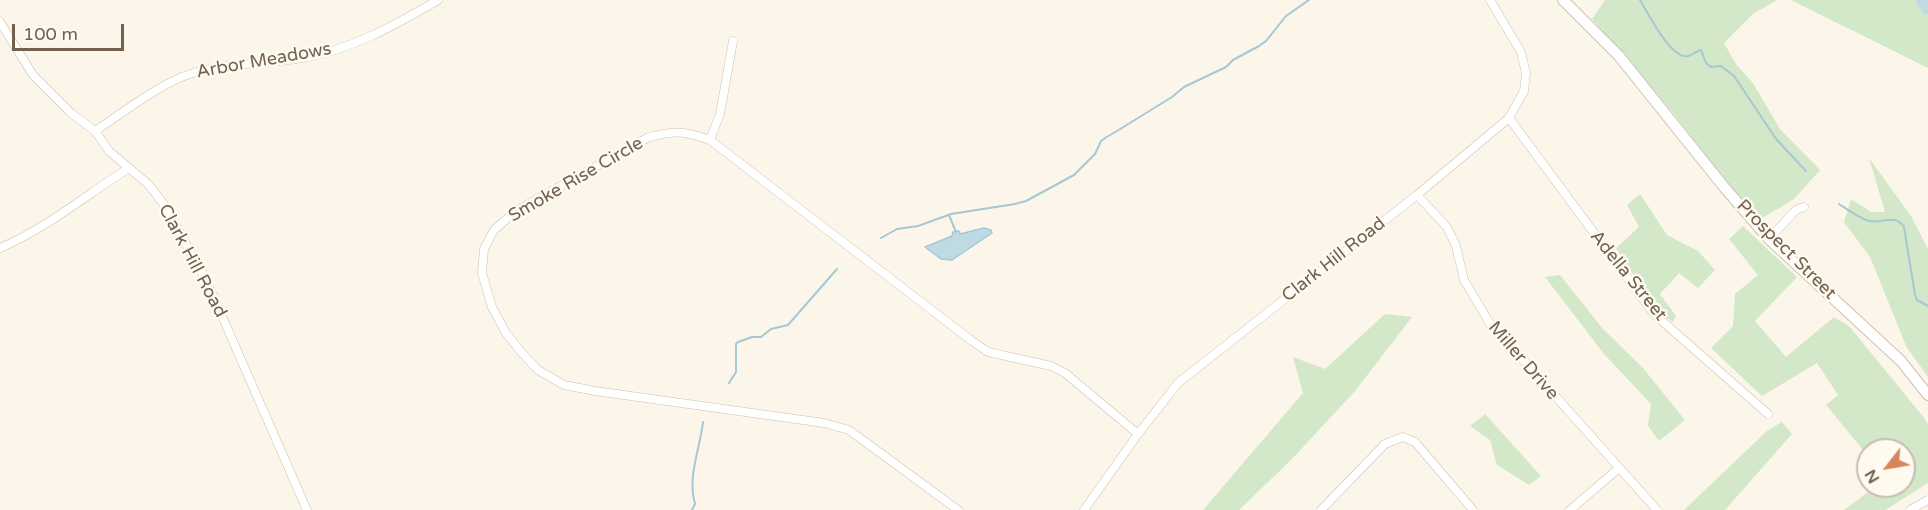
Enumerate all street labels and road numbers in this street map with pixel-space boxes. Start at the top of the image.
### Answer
street label: Arbor Meadows [195,39,333,83]
street label: Smoke Rise Circle [505,133,647,227]
street label: Prospect Street [1732,196,1840,304]
street label: Clark Hill Road [153,201,231,321]
street label: Clark Hill Road [1278,213,1390,307]
street label: Adella Street [1585,226,1671,326]
street label: Miller Drive [1483,317,1563,405]

